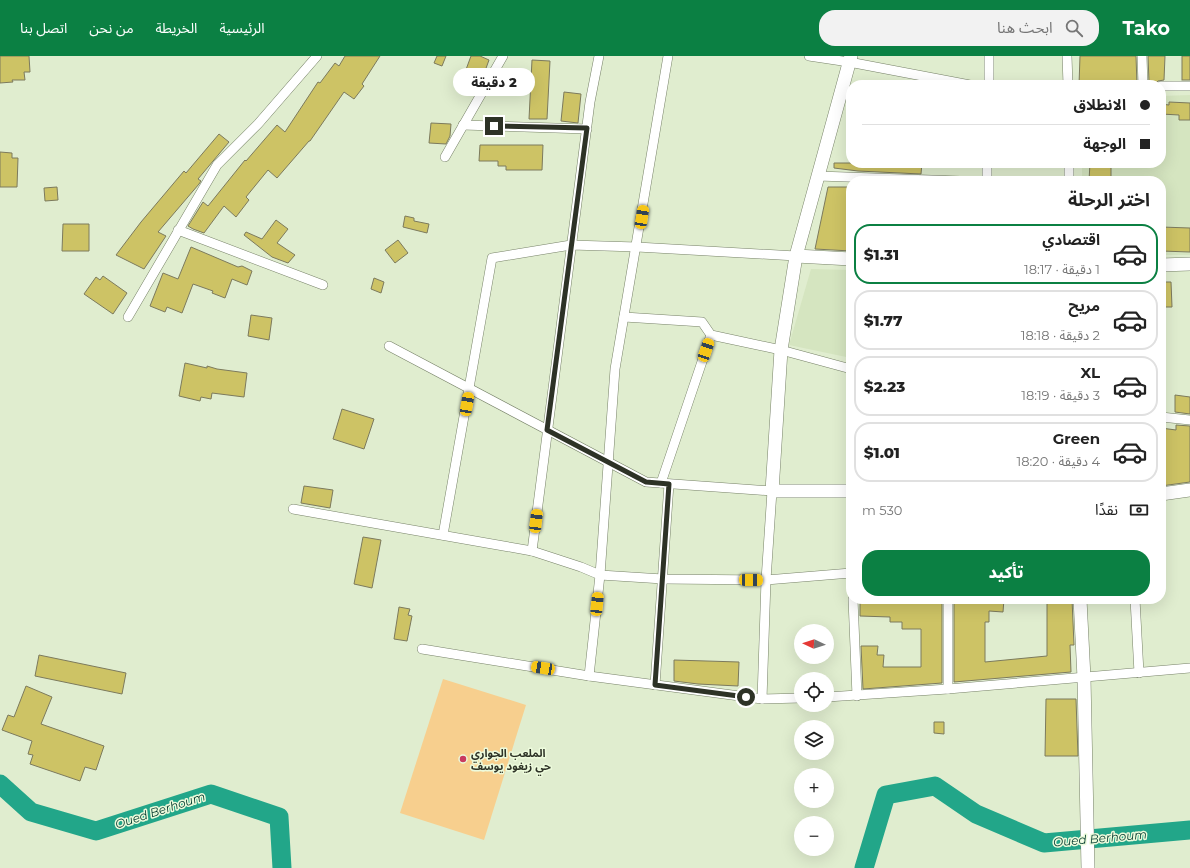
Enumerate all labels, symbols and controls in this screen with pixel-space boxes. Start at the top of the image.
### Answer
search box [819,10,1099,46]
icon: search [1063,17,1085,39]
text: Tako [1123,17,1170,40]
text: ابحث هنا [997,18,1053,37]
text: اتصل بنا [20,19,67,37]
text: من نحن [89,19,134,37]
text: الخريطة [156,19,197,37]
text: الرئيسية [219,19,264,37]
callout: 2 دقيقة [453,68,535,96]
text: 2 دقيقة [471,74,517,90]
text: الانطلاق [1074,95,1126,114]
route end [485,117,503,135]
text: الوجهة [1083,134,1126,153]
text: اختر الرحلة [1068,189,1150,211]
car [634,204,650,230]
text: اقتصادي [1042,230,1100,249]
icon: car [1112,236,1148,272]
text: $1.31 [864,245,899,264]
text: 1 دقيقة · 18:17 [1024,261,1100,277]
text: مريح [1068,296,1100,315]
icon: car [1112,302,1148,338]
text: $1.77 [864,311,903,330]
text: 2 دقيقة · 18:18 [1021,327,1100,343]
car [696,337,716,363]
text: XL [1081,363,1100,382]
icon: car [1112,368,1148,404]
text: $2.23 [864,377,905,396]
text: 3 دقيقة · 18:19 [1021,387,1100,403]
car [459,391,475,417]
text: Green [1053,429,1100,448]
icon: car [1112,434,1148,470]
text: $1.01 [864,443,900,462]
text: 4 دقيقة · 18:20 [1017,453,1100,469]
icon: cash [1128,499,1150,521]
text: نقدًا [1095,500,1118,519]
text: 530 m [862,502,902,518]
car [529,508,543,534]
button: تأكيد [862,550,1150,596]
car [739,574,763,586]
car [590,591,604,617]
north arrow [794,624,834,664]
map controls [794,624,834,856]
car [530,660,556,676]
button: locate [794,672,834,712]
route start [737,688,755,706]
button: layers [794,720,834,760]
place label: الملعب الجواري حي زيغود يوسف [471,746,551,776]
marker: الملعب الجواري حي زيغود يوسف [458,754,468,764]
button: + [794,768,834,808]
water label: Oued Berhoum [113,788,207,832]
button: − [794,816,834,856]
water label: Oued Berhoum [1052,826,1148,850]

